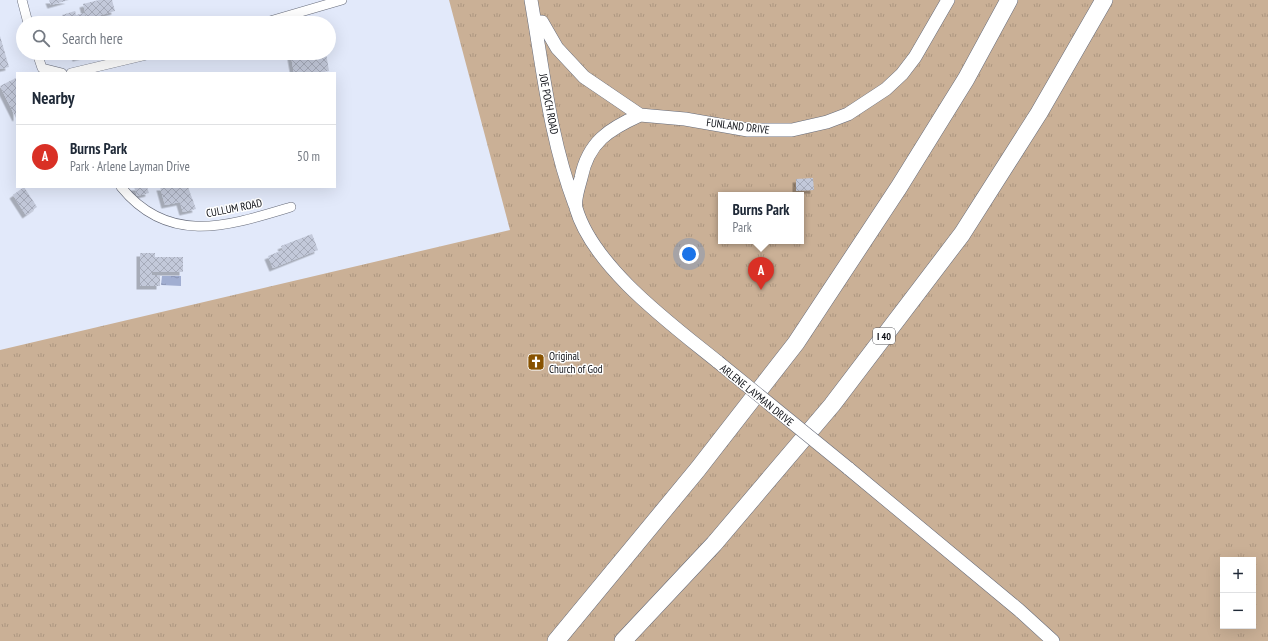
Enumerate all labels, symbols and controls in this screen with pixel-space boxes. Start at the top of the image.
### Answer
search box [16,16,336,60]
icon: search [30,27,52,49]
text: Search here [62,29,123,48]
street label: JOE POCH ROAD [536,71,562,136]
text: Nearby [32,87,75,109]
street label: FUNLAND DRIVE [706,115,771,137]
text: Burns Park [70,139,127,158]
text: A [42,148,48,165]
text: 50 m [297,148,320,165]
text: Park · Arlene Layman Drive [70,158,190,175]
popup [718,192,804,244]
street label: CULLUM ROAD [205,196,263,220]
text: Burns Park [732,200,790,219]
text: Park [732,219,752,236]
your location [679,244,699,264]
pin: A [748,257,774,290]
road number: I 40 [873,328,895,344]
place label: Original Church of God [549,349,603,376]
church icon: Original Church of God [526,352,546,372]
street label: ARLENE LAYMAN DRIVE [717,361,797,429]
map controls [1220,557,1256,629]
button: + [1220,557,1256,593]
button: − [1220,593,1256,629]

